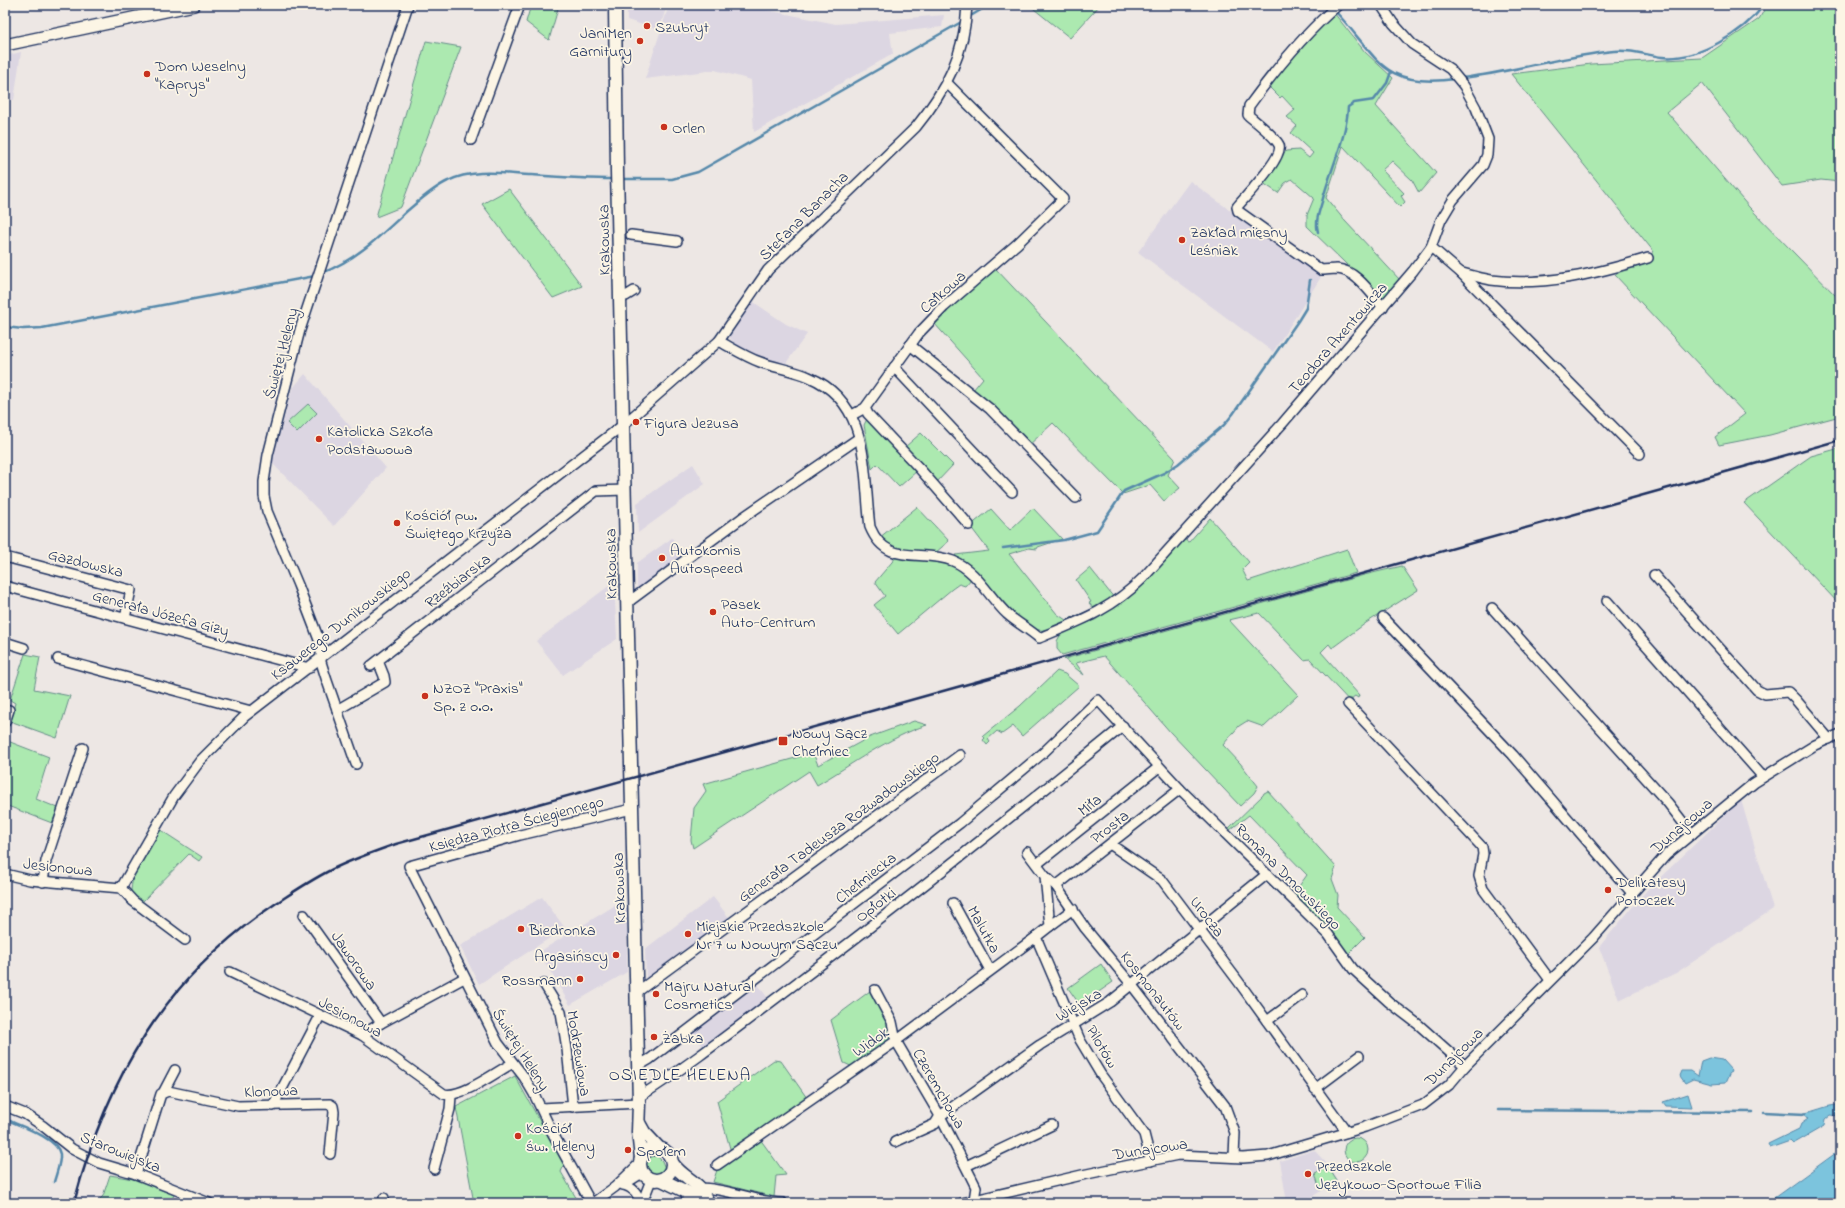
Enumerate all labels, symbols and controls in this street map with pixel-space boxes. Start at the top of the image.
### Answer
place label: Szubryt [655,16,709,40]
marker: Szubryt [642,21,652,31]
place label: JaniMen Garnitury [569,22,632,64]
marker: JaniMen Garnitury [635,36,645,46]
place label: Dom Weselny "Kaprys" [154,55,246,97]
marker: Dom Weselny "Kaprys" [142,69,152,79]
place label: Orlen [672,117,705,141]
marker: Orlen [659,122,669,132]
street label: Stefana Banacha [754,166,855,267]
street label: Krakowska [592,204,618,276]
place label: Zakład mięsny Leśniak [1190,221,1287,263]
marker: Zakład mięsny Leśniak [1177,235,1187,245]
street label: Całkowa [915,265,972,320]
street label: Teodora Axentowicza [1283,277,1394,399]
street label: Świętej Heleny [258,305,306,402]
place label: Figura Jezusa [643,412,739,436]
marker: Figura Jezusa [631,417,641,427]
place label: Katolicka Szkoła Podstawowa [327,420,433,462]
marker: Katolicka Szkoła Podstawowa [314,434,324,444]
place label: Kościół pw. Świętego Krzyża [405,504,512,546]
marker: Kościół pw. Świętego Krzyża [392,518,402,528]
street label: Krakowska [599,528,625,600]
place label: Autokomis Autospeed [670,539,743,581]
street label: Gazdowska [45,543,126,585]
street label: Rzeźbiarska [420,548,496,615]
marker: Autokomis Autospeed [657,553,667,563]
street label: Ksawerego Dunikowskiego [266,562,416,687]
street label: Generała Józefa Gizy [89,584,232,644]
place label: Pasek Auto-Centrum [721,593,815,635]
marker: Pasek Auto-Centrum [708,607,718,617]
place label: NZOZ "Praxis" Sp. z o.o. [433,677,523,719]
marker: NZOZ "Praxis" Sp. z o.o. [420,691,430,701]
place label: Nowy Sącz Chełmiec [792,722,868,764]
marker: Nowy Sącz Chełmiec [777,735,789,747]
street label: Generała Tadeusza Rozwadowskiego [733,746,945,909]
street label: Miła [1073,788,1107,823]
street label: Księdza Piotra Ściegiennego [427,790,607,860]
street label: Dunajcowa [1645,793,1719,861]
street label: Prosta [1086,805,1135,850]
street label: Romana Dmowskiego [1229,819,1346,936]
street label: Chełmiecka [830,847,902,910]
street label: Jesionowa [22,852,94,884]
street label: Krakowska [607,852,633,924]
place label: Delikatesy Potoczek [1615,871,1686,913]
street label: Opłotki [851,882,902,929]
marker: Delikatesy Potoczek [1603,885,1613,895]
street label: Urocza [1183,892,1230,943]
street label: Malutka [960,902,1006,958]
place label: Miejskie Przedszkole Nr 7 w Nowym Sączu [696,915,838,957]
place label: Biedronka [528,919,596,943]
marker: Biedronka [516,924,526,934]
street label: Jaworowa [324,927,383,996]
marker: Miejskie Przedszkole Nr 7 w Nowym Sączu [683,929,693,939]
place label: Argasińscy [534,945,608,969]
street label: Kosmonautów [1114,946,1191,1036]
marker: Argasińscy [611,950,621,960]
place label: Rossmann [502,969,572,993]
marker: Rossmann [575,974,585,984]
place label: Majru Natural Cosmetics [664,975,754,1017]
street label: Wiejska [1051,982,1107,1029]
marker: Majru Natural Cosmetics [651,989,661,999]
street label: Jesionowa [314,991,386,1045]
street label: Świętej Heleny [485,1004,555,1096]
street label: Modrzewiowa [559,1009,597,1098]
street label: Widok [848,1021,895,1064]
street label: Pilotów [1079,1021,1124,1073]
street label: Dunajcowa [1419,1022,1489,1093]
place label: Żabka [662,1027,703,1051]
marker: Żabka [649,1032,659,1042]
street label: Czeremchowa [906,1044,971,1134]
district label: OSIEDLE HELENA [609,1063,751,1088]
street label: Klonowa [244,1079,299,1105]
place label: Kościół św. Heleny [526,1117,595,1159]
street label: Starowiejska [76,1126,164,1180]
marker: Kościół św. Heleny [513,1131,523,1141]
street label: Dunajcowa [1110,1132,1189,1168]
place label: Społem [636,1140,686,1164]
marker: Społem [623,1145,633,1155]
place label: Przedszkole Językowo-Sportowe Filia [1316,1155,1482,1197]
marker: Przedszkole Językowo-Sportowe Filia [1303,1169,1313,1179]

